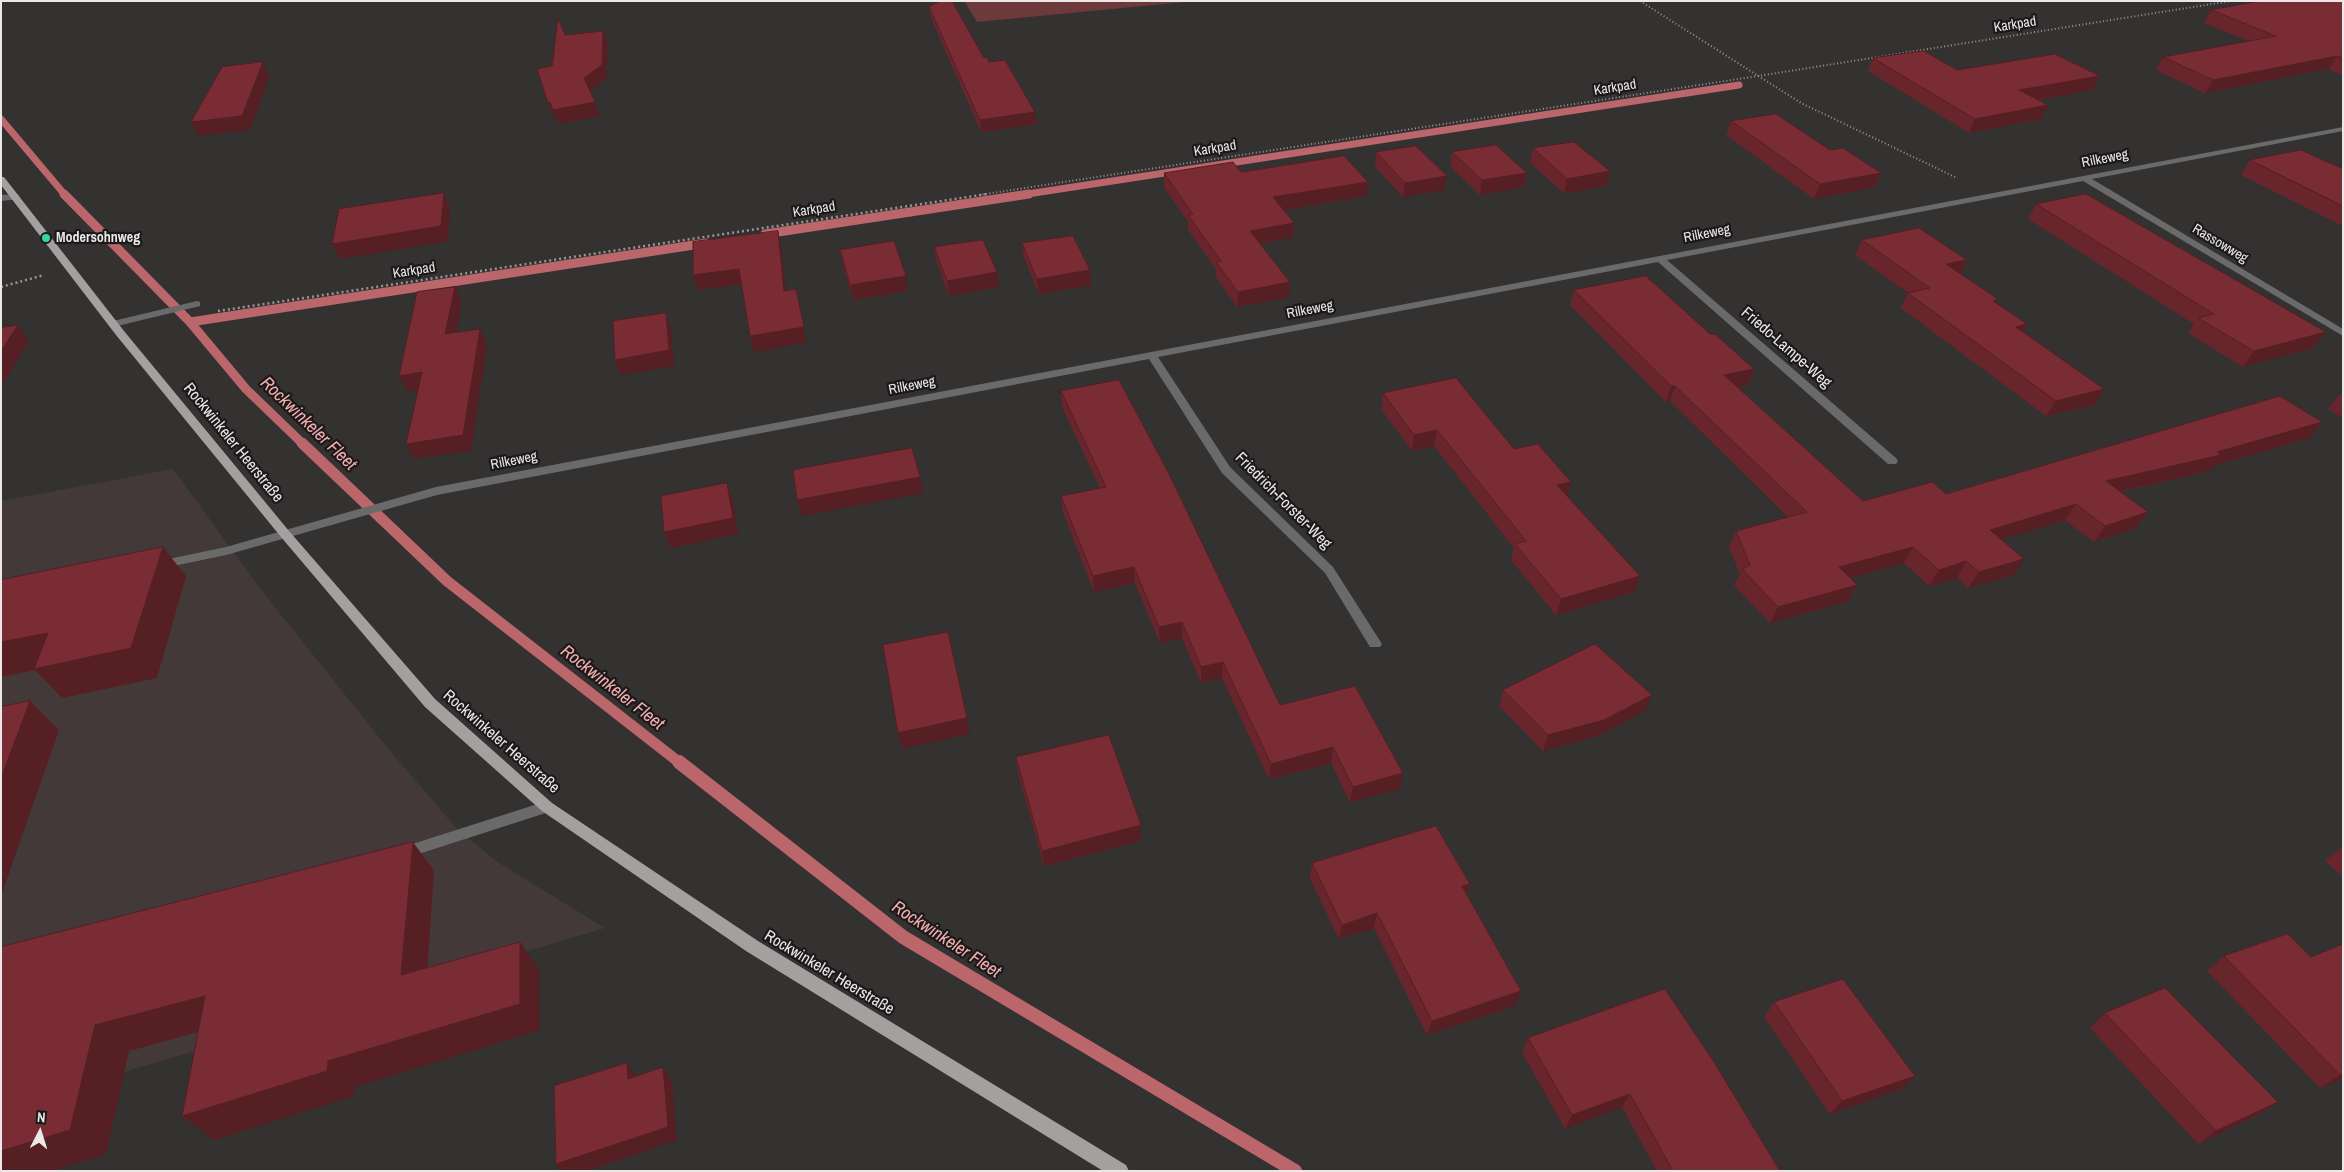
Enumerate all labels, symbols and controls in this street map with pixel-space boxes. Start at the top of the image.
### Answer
street label: Karkpad [1993,13,2037,37]
street label: Karkpad [1593,76,1637,100]
street label: Karkpad [1193,137,1237,161]
street label: Rilkeweg [2080,146,2130,172]
street label: Karkpad [792,198,836,222]
street label: Rilkeweg [1682,221,1732,247]
street label: Rassowweg [2189,221,2251,267]
place label: Modersohnweg [56,230,140,246]
marker: Modersohnweg [40,232,52,244]
street label: Karkpad [392,259,436,283]
street label: Rilkeweg [1285,297,1335,323]
street label: Friedo-Lampe-Weg [1737,304,1835,392]
water label: Rockwinkeler Fleet [255,373,361,475]
street label: Rilkeweg [887,373,937,399]
street label: Rockwinkeler Heerstraße [179,379,287,507]
street label: Rilkeweg [489,448,539,474]
street label: Friedrich-Forster-Weg [1231,449,1335,553]
water label: Rockwinkeler Fleet [556,641,668,735]
street label: Rockwinkeler Heerstraße [439,686,563,798]
water label: Rockwinkeler Fleet [887,897,1005,983]
street label: Rockwinkeler Heerstraße [761,927,897,1019]
north arrow [15,1107,65,1157]
text: N [36,1108,46,1126]

